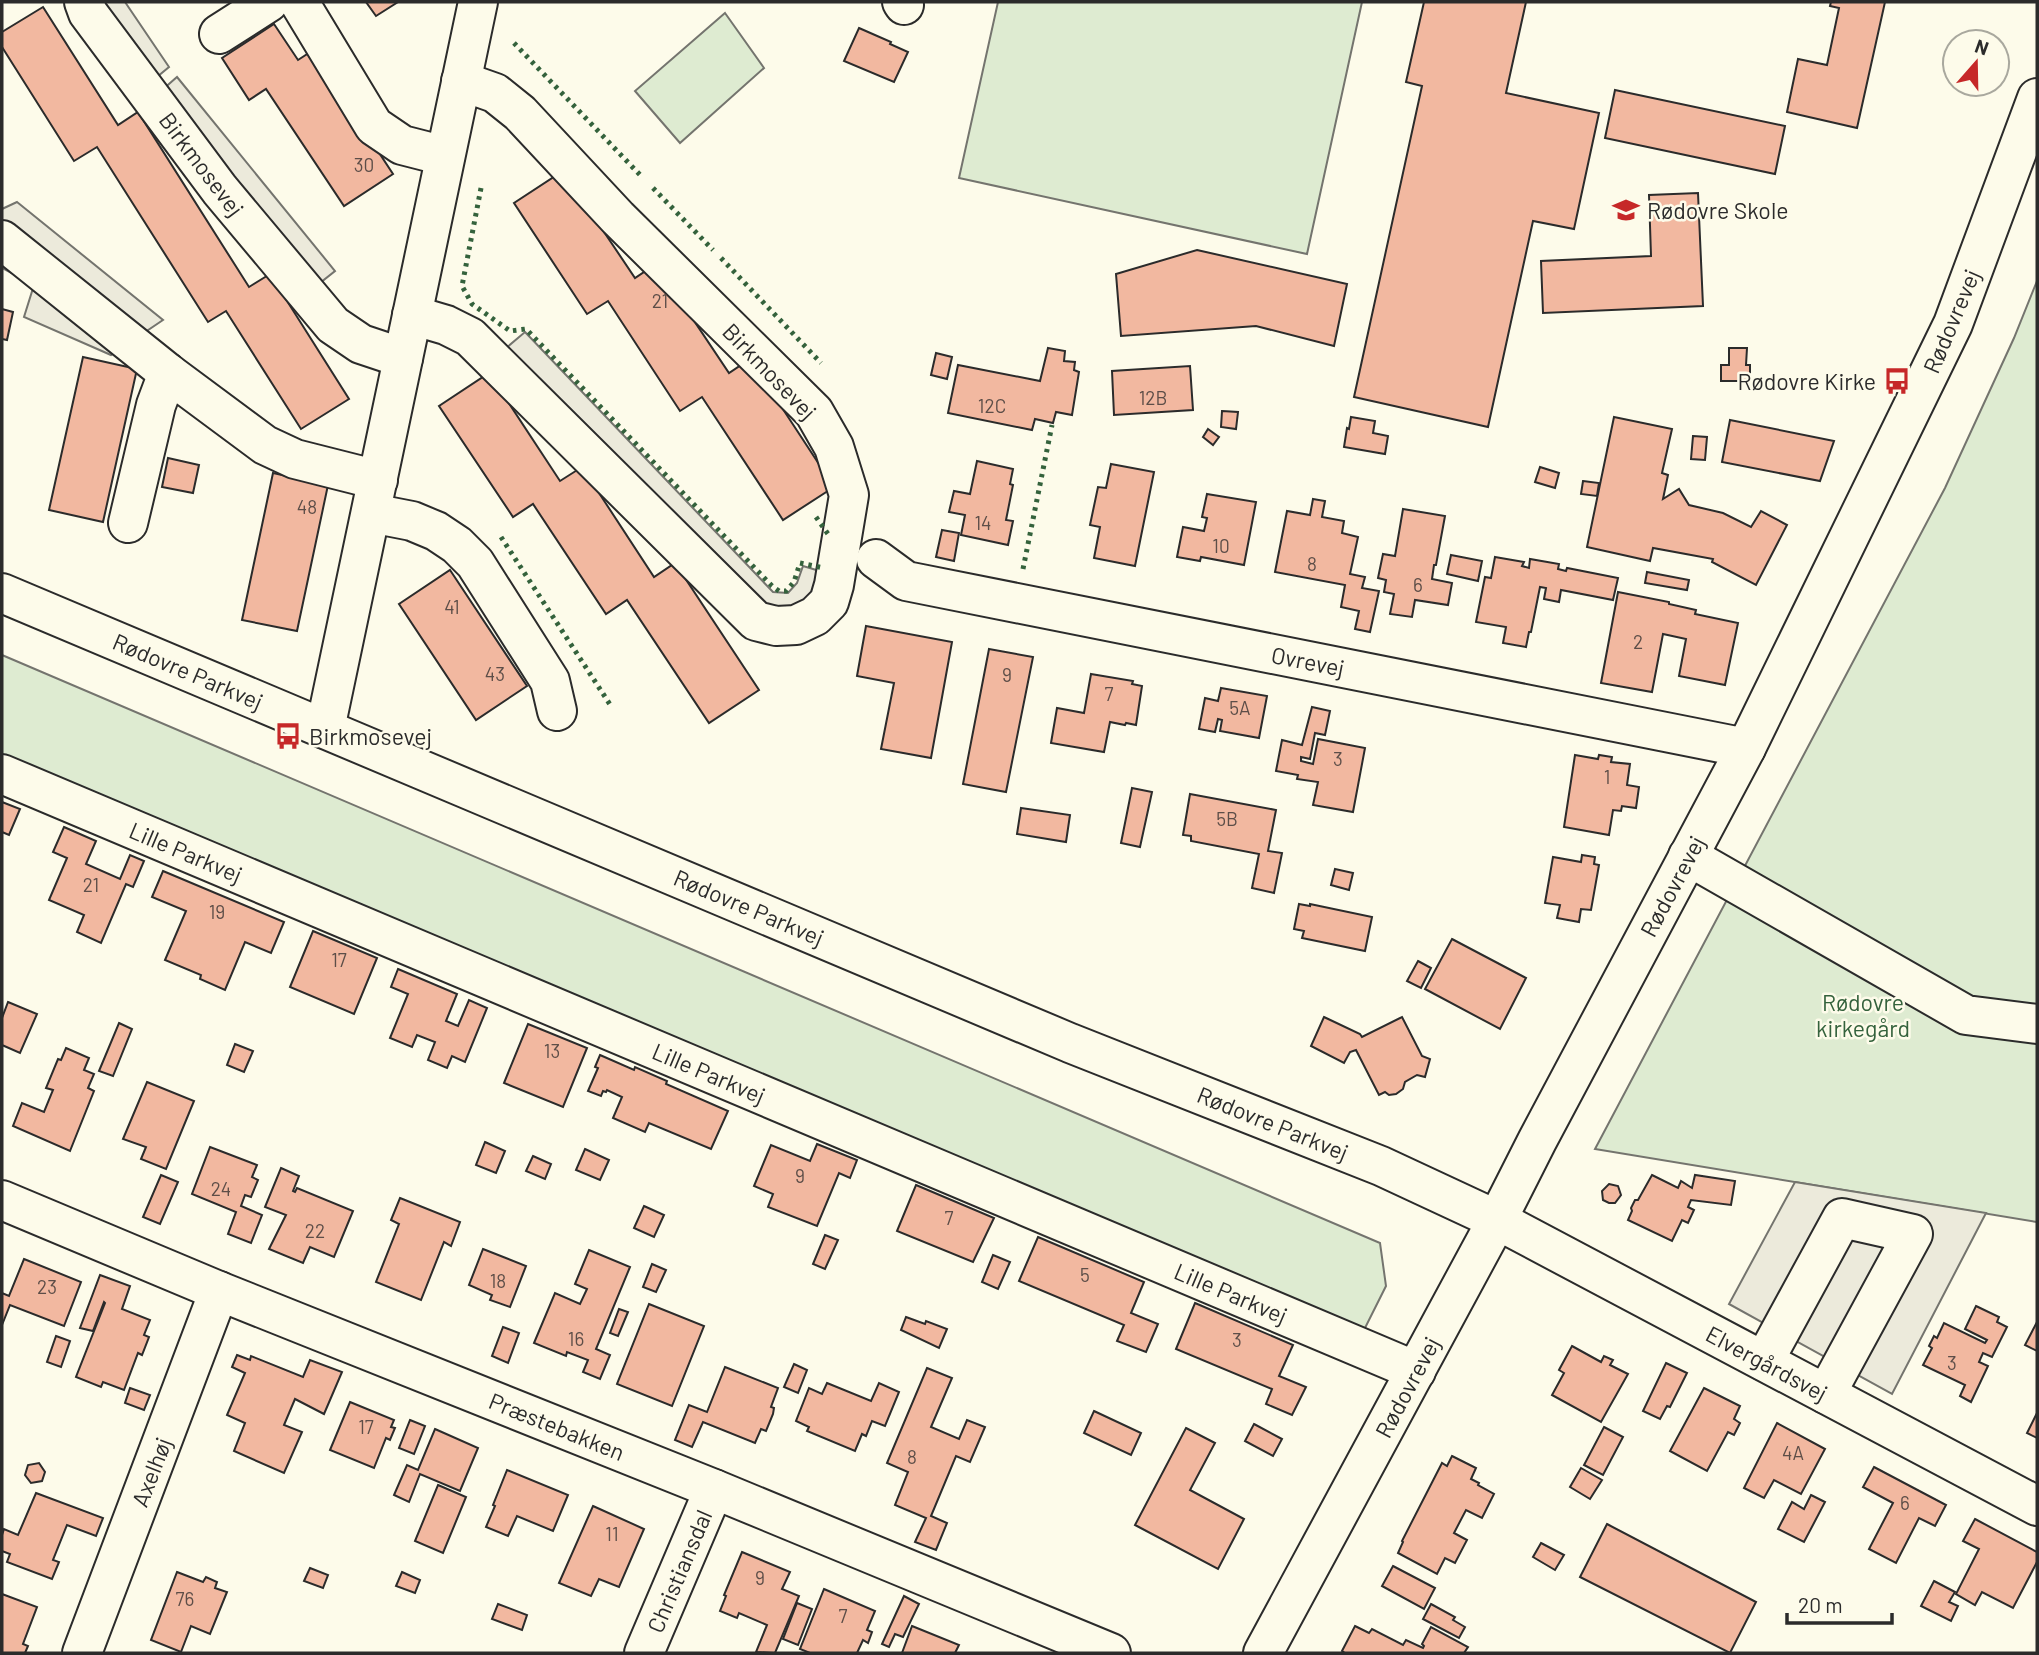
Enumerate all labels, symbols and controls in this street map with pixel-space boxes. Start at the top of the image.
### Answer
north arrow [1941,28,2011,98]
text: N [1972,34,1992,60]
street label: Birkmosevej [154,106,250,222]
house number: 30 [354,153,374,176]
school or university icon: Rødovre Skole [1611,195,1641,225]
place label: Rødovre Skole [1647,196,1788,224]
street label: Rødovrevej [1917,265,1985,377]
house number: 21 [652,289,668,312]
street label: Birkmosevej [717,317,823,425]
bus stop icon: Rødovre Kirke [1882,366,1912,396]
place label: Rødovre Kirke [1738,367,1876,395]
house number: 12B [1139,386,1167,409]
house number: 12C [978,394,1006,417]
house number: 48 [297,495,317,518]
house number: 14 [974,511,992,534]
house number: 10 [1212,534,1230,557]
house number: 8 [1307,552,1317,575]
house number: 6 [1413,573,1423,596]
house number: 41 [444,595,460,618]
street label: Rødovre Parkvej [109,627,267,715]
house number: 2 [1633,630,1643,653]
street label: Ovrevej [1269,640,1347,682]
house number: 43 [485,662,505,685]
house number: 9 [1002,663,1012,686]
house number: 7 [1105,682,1114,705]
house number: 5A [1229,696,1251,719]
bus stop icon: Birkmosevej [273,721,303,751]
place label: Birkmosevej [309,722,432,750]
house number: 3 [1333,747,1343,770]
house number: 1 [1604,765,1610,788]
house number: 5B [1216,807,1238,830]
street label: Lille Parkvej [125,816,247,888]
street label: Rødovrevej [1634,831,1710,941]
street label: Rødovre Parkvej [670,863,828,951]
house number: 21 [83,873,99,896]
house number: 19 [209,900,225,923]
house number: 17 [331,948,347,971]
park label: Rødovre kirkegård [1816,988,1910,1042]
street label: Lille Parkvej [648,1037,770,1109]
house number: 13 [544,1039,560,1062]
street label: Rødovre Parkvej [1193,1080,1353,1166]
house number: 9 [795,1164,805,1187]
house number: 24 [211,1177,231,1200]
house number: 7 [945,1206,954,1229]
house number: 22 [305,1219,325,1242]
street label: Lille Parkvej [1170,1257,1292,1329]
house number: 5 [1080,1263,1090,1286]
house number: 18 [490,1269,506,1292]
house number: 23 [37,1275,57,1298]
street label: Elvergårdsvej [1701,1319,1833,1407]
house number: 16 [568,1327,584,1350]
house number: 3 [1232,1328,1242,1351]
street label: Rødovrevej [1369,1332,1445,1442]
house number: 3 [1947,1351,1957,1374]
street label: Præstebakken [485,1386,629,1466]
house number: 17 [358,1415,374,1438]
street label: Axelhøj [125,1433,177,1511]
house number: 4A [1782,1441,1804,1464]
house number: 8 [907,1445,917,1468]
house number: 6 [1900,1491,1910,1514]
street label: Christiansdal [641,1505,717,1637]
house number: 11 [605,1522,619,1545]
house number: 9 [755,1566,765,1589]
scale bar [1787,1582,1892,1626]
house number: 76 [176,1587,194,1610]
text: 20 m [1798,1592,1843,1617]
house number: 7 [839,1604,848,1627]

